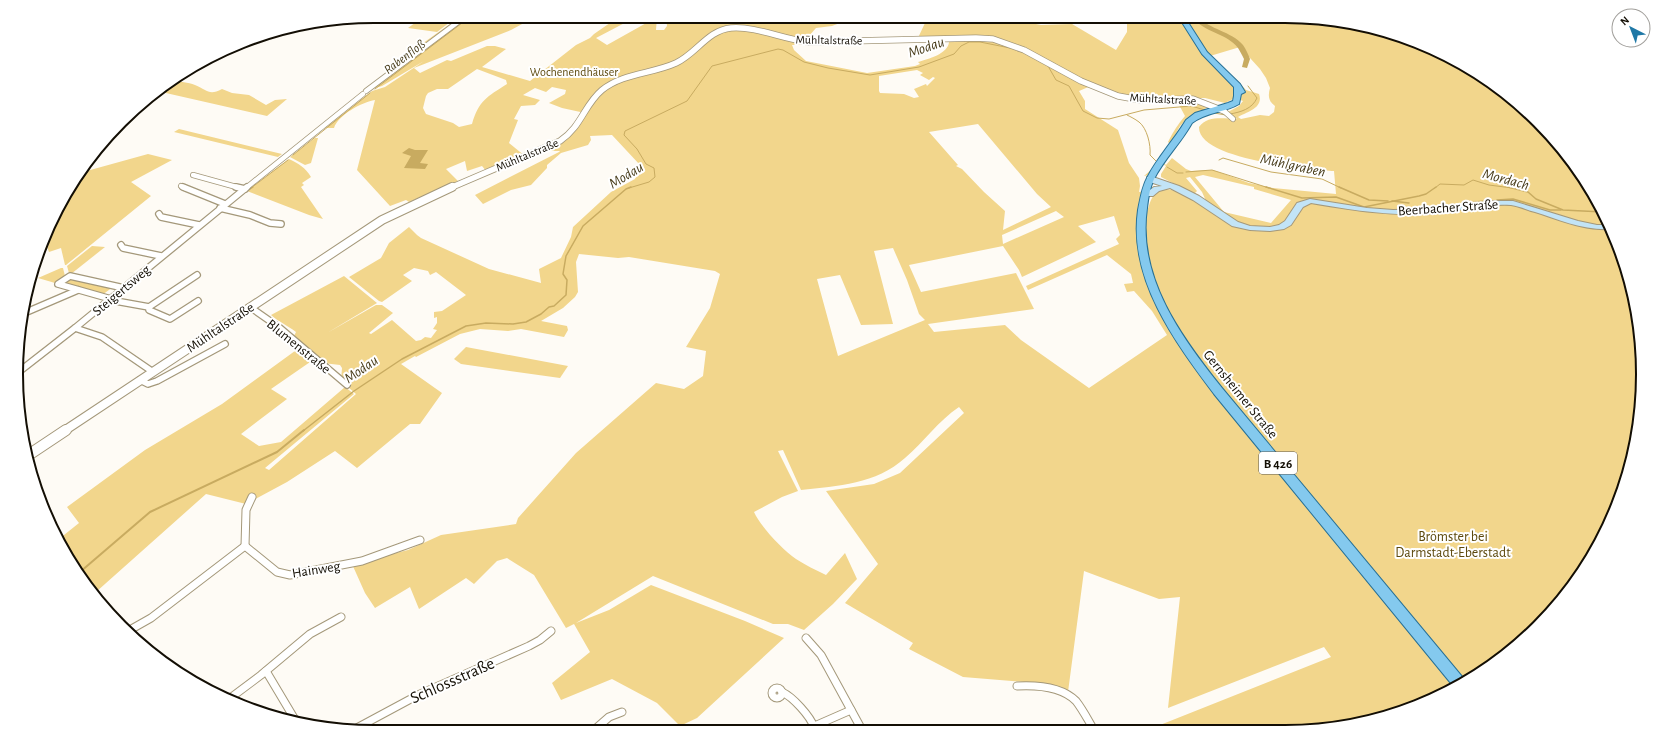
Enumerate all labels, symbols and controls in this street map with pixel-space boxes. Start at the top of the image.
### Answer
north arrow [1611,8,1651,48]
text: N [1618,14,1631,28]
street label: Mühltalstraße [796,33,862,47]
water label: Modau [906,34,946,61]
water label: Rabenfloß [382,38,428,77]
park label: Wochenendhäuser [530,66,618,78]
street label: Mühltalstraße [1129,91,1197,107]
street label: Mühltalstraße [494,136,560,174]
water label: Mühlgraben [1259,151,1327,180]
water label: Modau [606,159,646,191]
water label: Mordach [1481,166,1531,193]
street label: Beerbacher Straße [1397,198,1499,218]
street label: Steigertsweg [90,263,153,319]
street label: Mühltalstraße [184,300,257,355]
street label: Blumenstraße [264,317,333,377]
street label: Gernsheimer Straße [1200,348,1280,441]
water label: Modau [342,353,381,386]
road number: B 426 [1259,452,1297,474]
park label: Brömster bei Darmstadt-Eberstadt [1395,530,1511,560]
street label: Hainweg [291,559,341,581]
street label: Schlossstraße [407,654,497,707]

